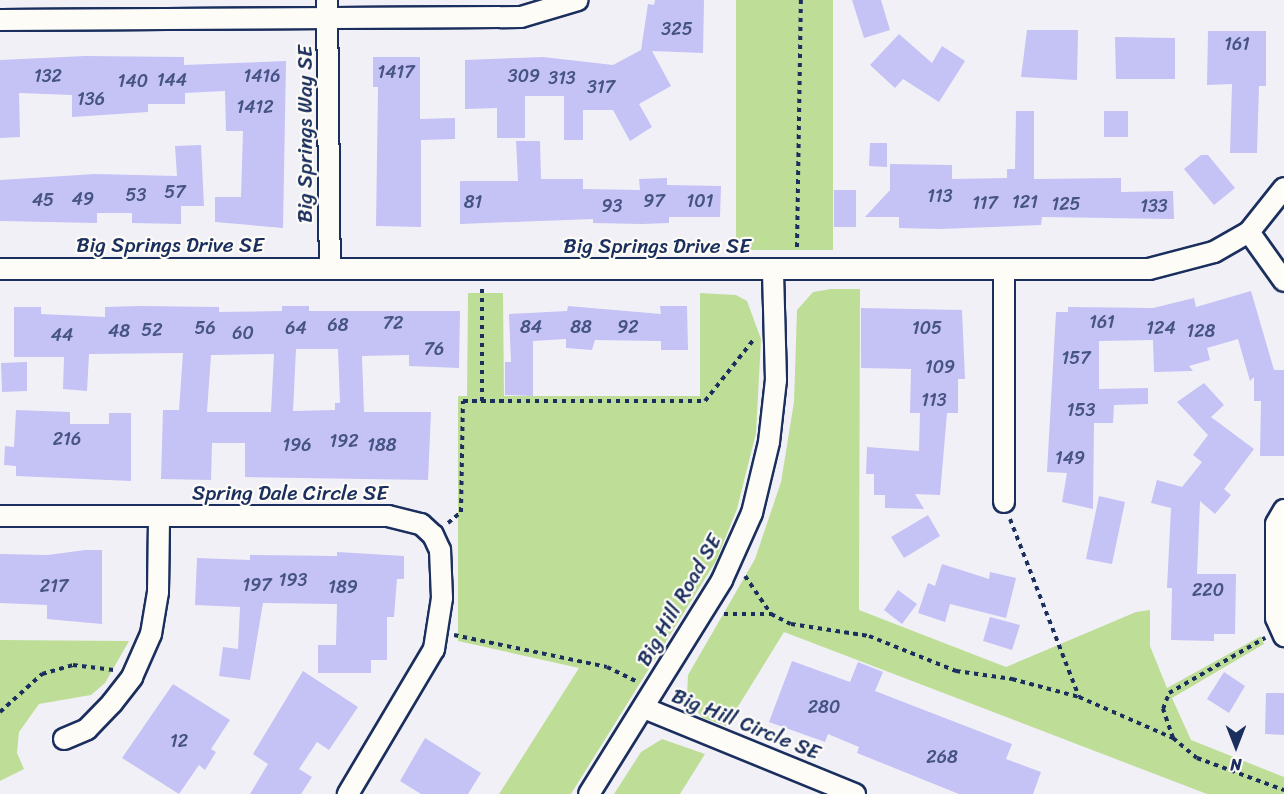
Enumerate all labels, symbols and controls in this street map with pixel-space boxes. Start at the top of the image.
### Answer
house number: 325 [661,18,693,40]
house number: 161 [1224,33,1250,55]
street label: Big Springs Way SE [292,45,318,223]
house number: 1417 [378,61,414,83]
house number: 132 [34,65,62,87]
house number: 1416 [244,65,280,87]
house number: 309 [508,65,540,87]
house number: 313 [548,67,576,89]
house number: 144 [157,69,187,91]
house number: 140 [118,70,148,92]
house number: 317 [587,76,615,98]
house number: 136 [77,88,105,110]
house number: 1412 [236,96,274,118]
house number: 57 [164,181,186,203]
house number: 53 [126,184,146,206]
house number: 113 [927,185,953,207]
house number: 49 [72,188,94,210]
house number: 45 [32,189,54,211]
house number: 97 [643,190,665,212]
house number: 101 [687,190,713,212]
house number: 81 [464,191,482,213]
house number: 121 [1012,191,1038,213]
house number: 117 [972,192,998,214]
house number: 125 [1051,193,1081,215]
house number: 93 [602,195,622,217]
house number: 133 [1140,195,1168,217]
street label: Big Springs Drive SE [76,232,264,258]
street label: Big Springs Drive SE [563,233,751,259]
house number: 161 [1089,311,1115,333]
house number: 72 [383,312,403,334]
house number: 68 [327,314,349,336]
house number: 84 [520,316,542,338]
house number: 88 [570,316,592,338]
house number: 92 [617,316,639,338]
house number: 56 [194,317,216,339]
house number: 64 [285,317,307,339]
house number: 105 [912,317,942,339]
house number: 124 [1146,317,1176,339]
house number: 52 [141,319,163,341]
house number: 48 [108,320,130,342]
house number: 128 [1187,320,1215,342]
house number: 60 [232,322,254,344]
house number: 44 [51,324,73,346]
house number: 76 [424,338,444,360]
house number: 157 [1062,347,1090,369]
house number: 109 [925,356,955,378]
house number: 113 [921,389,947,411]
house number: 153 [1067,399,1095,421]
house number: 216 [53,428,81,450]
house number: 192 [329,430,359,452]
house number: 196 [283,434,311,456]
house number: 188 [367,434,397,456]
house number: 149 [1055,447,1085,469]
street label: Spring Dale Circle SE [192,480,388,506]
street label: Big Hill Road SE [631,529,727,671]
house number: 193 [279,569,307,591]
house number: 197 [242,574,272,596]
house number: 217 [40,575,68,597]
house number: 189 [328,576,358,598]
house number: 220 [1192,579,1224,601]
street label: Big Hill Circle SE [668,683,824,765]
house number: 280 [808,696,840,718]
north arrow [1206,716,1266,776]
house number: 12 [170,730,188,752]
house number: 268 [926,746,958,768]
text: N [1230,750,1242,779]

